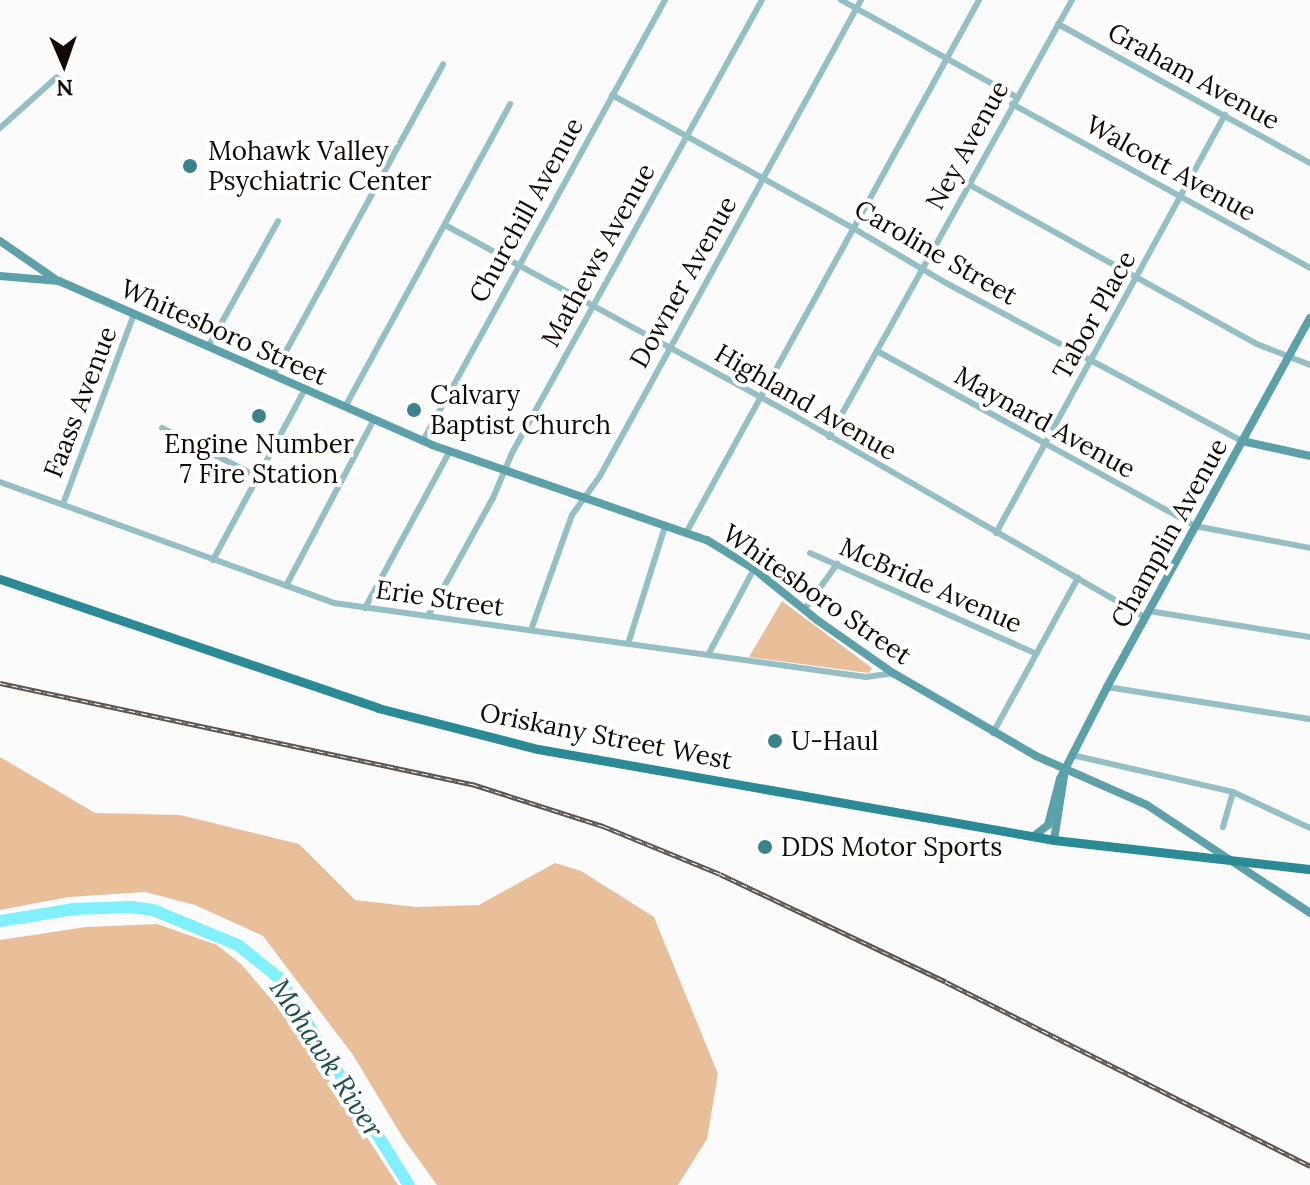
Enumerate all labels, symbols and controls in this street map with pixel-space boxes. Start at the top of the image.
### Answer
street label: Graham Avenue [1103,16,1285,136]
north arrow [24,24,104,104]
text: N [56,74,74,102]
street label: Ney Avenue [919,75,1015,215]
street label: Walcott Avenue [1080,108,1262,228]
street label: Churchill Avenue [462,112,590,308]
place label: Mohawk Valley Psychiatric Center [208,135,432,196]
marker: Mohawk Valley Psychiatric Center [179,155,201,177]
street label: Mathews Avenue [535,158,661,352]
street label: Downer Avenue [623,191,743,373]
street label: Caroline Street [849,193,1023,311]
street label: Tabor Place [1046,245,1142,385]
street label: Whitesboro Street [116,272,332,392]
street label: Faass Avenue [37,322,123,482]
street label: Highland Avenue [709,337,903,467]
street label: Maynard Avenue [949,359,1141,485]
place label: Calvary Baptist Church [430,379,611,440]
marker: Calvary Baptist Church [405,401,423,419]
marker: Engine Number 7 Fire Station [250,407,268,425]
place label: Engine Number 7 Fire Station [164,428,354,490]
street label: Champlin Avenue [1104,433,1234,633]
street label: Whitesboro Street [717,517,917,671]
street label: McBride Avenue [835,531,1027,639]
street label: Erie Street [374,574,506,622]
street label: Oriskany Street West [477,696,735,776]
place label: U-Haul [791,725,879,757]
marker: U-Haul [766,732,784,750]
place label: DDS Motor Sports [781,831,1002,863]
marker: DDS Motor Sports [756,838,774,856]
water label: Mohawk River [263,972,391,1144]

